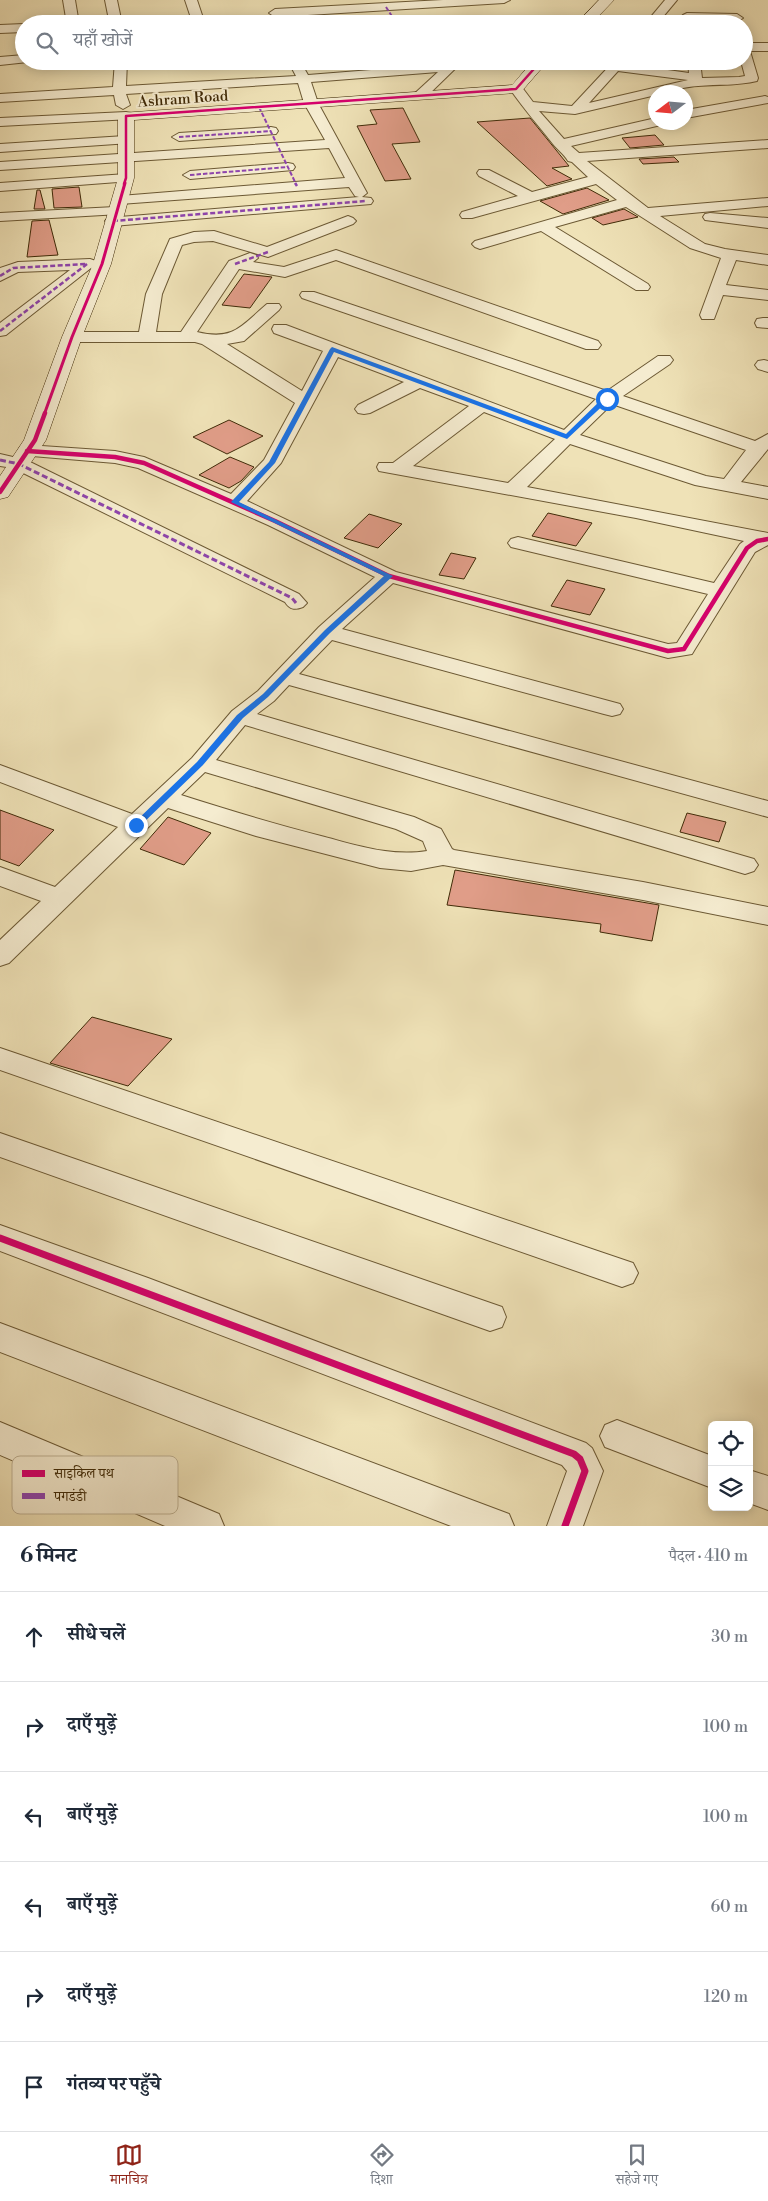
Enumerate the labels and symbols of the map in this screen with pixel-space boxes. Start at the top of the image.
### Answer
north arrow [648,85,693,130]
street label: Ashram Road [136,86,229,112]
route start [596,388,619,411]
route end [125,814,148,837]
legend [12,1456,178,1514]
text: साइकिल पथ [53,1465,115,1483]
text: पगडंडी [53,1488,87,1506]

